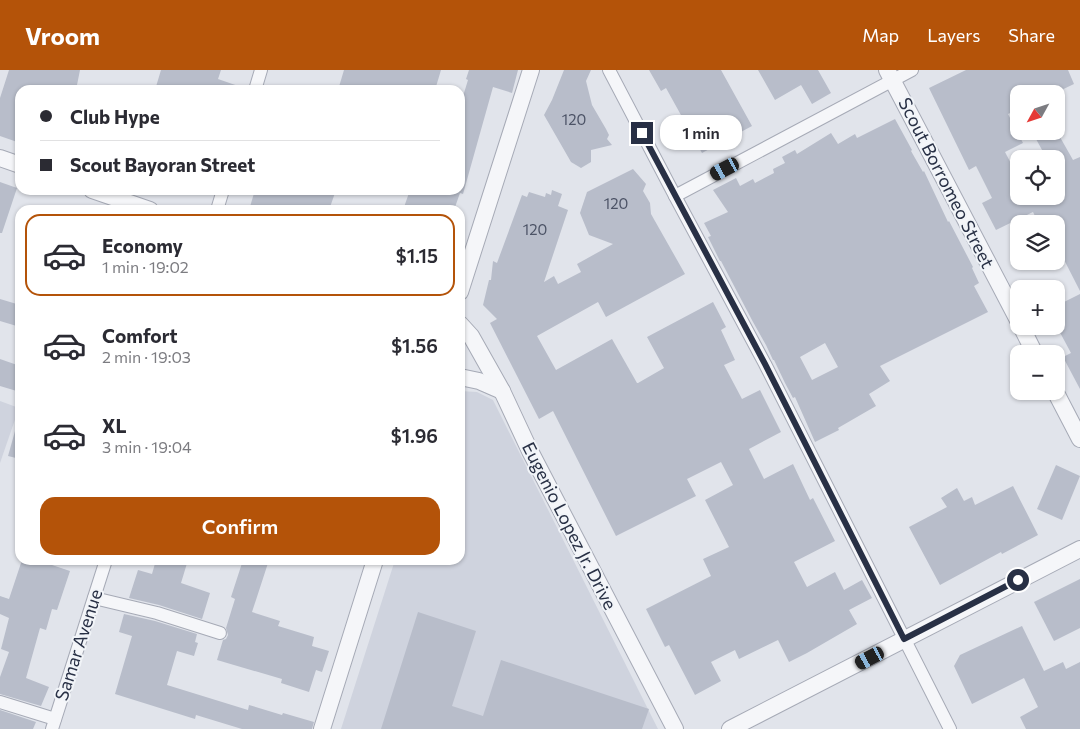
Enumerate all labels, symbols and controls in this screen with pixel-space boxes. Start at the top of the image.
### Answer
text: Vroom [25,21,100,50]
text: Map [862,24,899,46]
text: Layers [927,24,980,46]
text: Share [1008,24,1055,46]
north arrow [1010,85,1065,140]
map controls [1010,85,1065,400]
street label: Scout Borromeo Street [894,94,999,272]
text: Club Hype [70,105,160,128]
house number: 120 [562,110,586,128]
callout: 1 min [660,116,742,150]
route end [631,122,653,144]
text: 1 min [682,123,720,142]
button: locate [1010,150,1065,205]
text: Scout Bayoran Street [70,153,255,176]
car [708,155,741,183]
house number: 120 [604,194,628,212]
button: layers [1010,215,1065,270]
house number: 120 [523,220,547,238]
icon: car [42,233,87,278]
text: Economy [102,234,183,257]
text: $1.15 [396,244,438,267]
text: 1 min · 19:02 [102,257,189,276]
button: + [1010,280,1065,335]
icon: car [42,323,87,368]
text: Comfort [102,324,178,347]
text: $1.56 [391,334,438,357]
button: − [1010,345,1065,400]
text: 2 min · 19:03 [102,347,191,366]
icon: car [42,413,87,458]
text: XL [102,414,127,437]
text: $1.96 [391,424,438,447]
text: 3 min · 19:04 [102,437,192,456]
street label: Eugenio Lopez Jr. Drive [518,438,622,613]
button: Confirm [40,497,440,555]
route start [1007,569,1029,591]
street label: Samar Avenue [50,586,106,703]
car [853,644,886,672]

